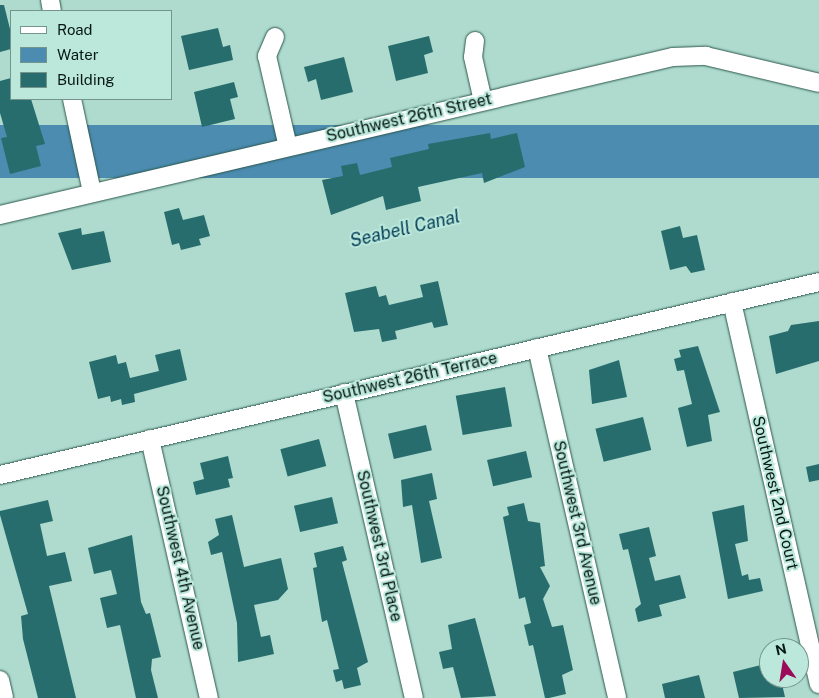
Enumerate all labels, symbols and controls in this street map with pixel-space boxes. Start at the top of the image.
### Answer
legend [10,10,172,100]
text: Road [57,21,93,38]
text: Water [57,46,99,63]
text: Building [57,71,115,88]
street label: Southwest 26th Street [324,90,494,146]
water label: Seabell Canal [348,206,462,252]
street label: Southwest 26th Terrace [321,349,499,407]
street label: Southwest 2nd Court [748,414,802,572]
street label: Southwest 3rd Avenue [549,439,605,607]
street label: Southwest 3rd Place [352,468,406,624]
street label: Southwest 4th Avenue [152,484,208,652]
north arrow [759,638,809,688]
text: N [774,640,788,658]

